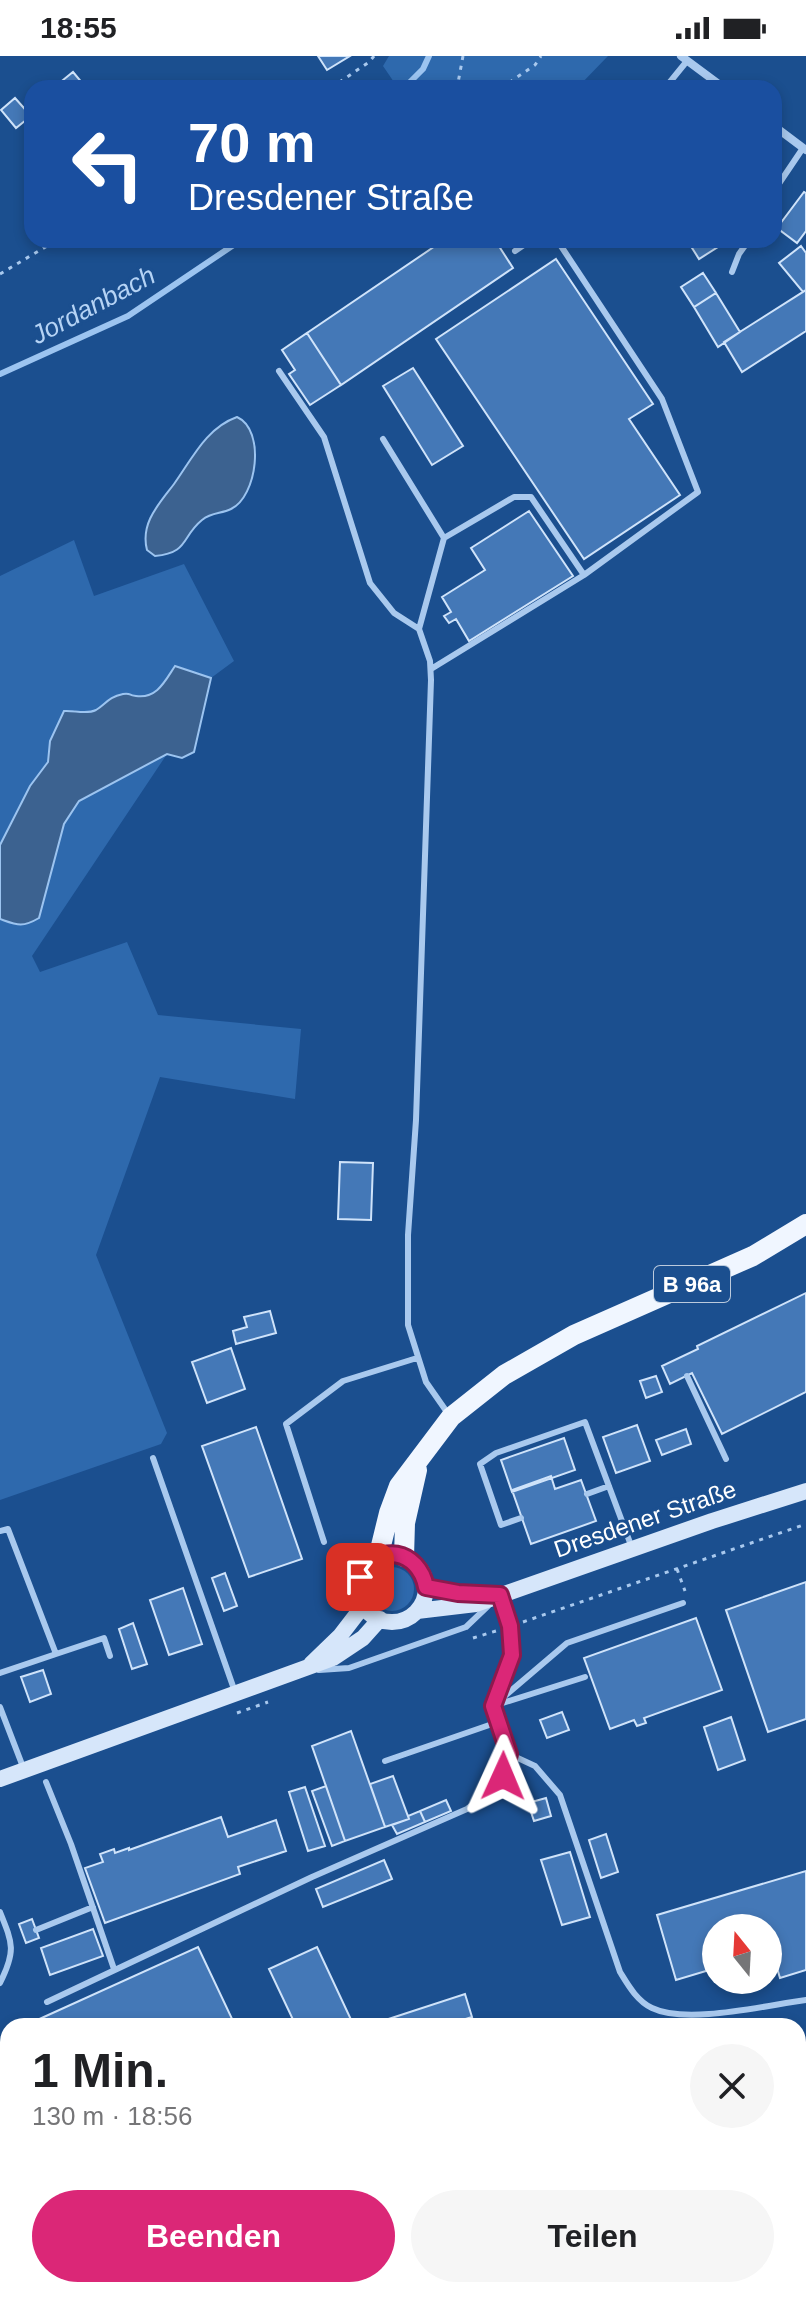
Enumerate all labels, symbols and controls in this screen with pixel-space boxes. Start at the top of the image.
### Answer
text: 18:55 [40,11,117,44]
text: 70 m [188,111,316,174]
icon: left [56,112,160,216]
text: Dresdener Straße [188,177,474,218]
water label: Jordanbach [25,260,160,351]
road number: B 96a [654,1266,730,1302]
street label: Dresdener Straße [550,1475,740,1563]
pin [326,1543,394,1611]
icon: arrive [338,1555,382,1599]
position arrow [461,1734,545,1818]
north arrow [702,1914,782,1994]
map controls [702,1914,782,1994]
text: 1 Min. [32,2044,168,2097]
button: close [690,2044,774,2128]
text: 130 m · 18:56 [32,2101,192,2131]
button: Beenden [32,2190,395,2282]
button: Teilen [411,2190,774,2282]

